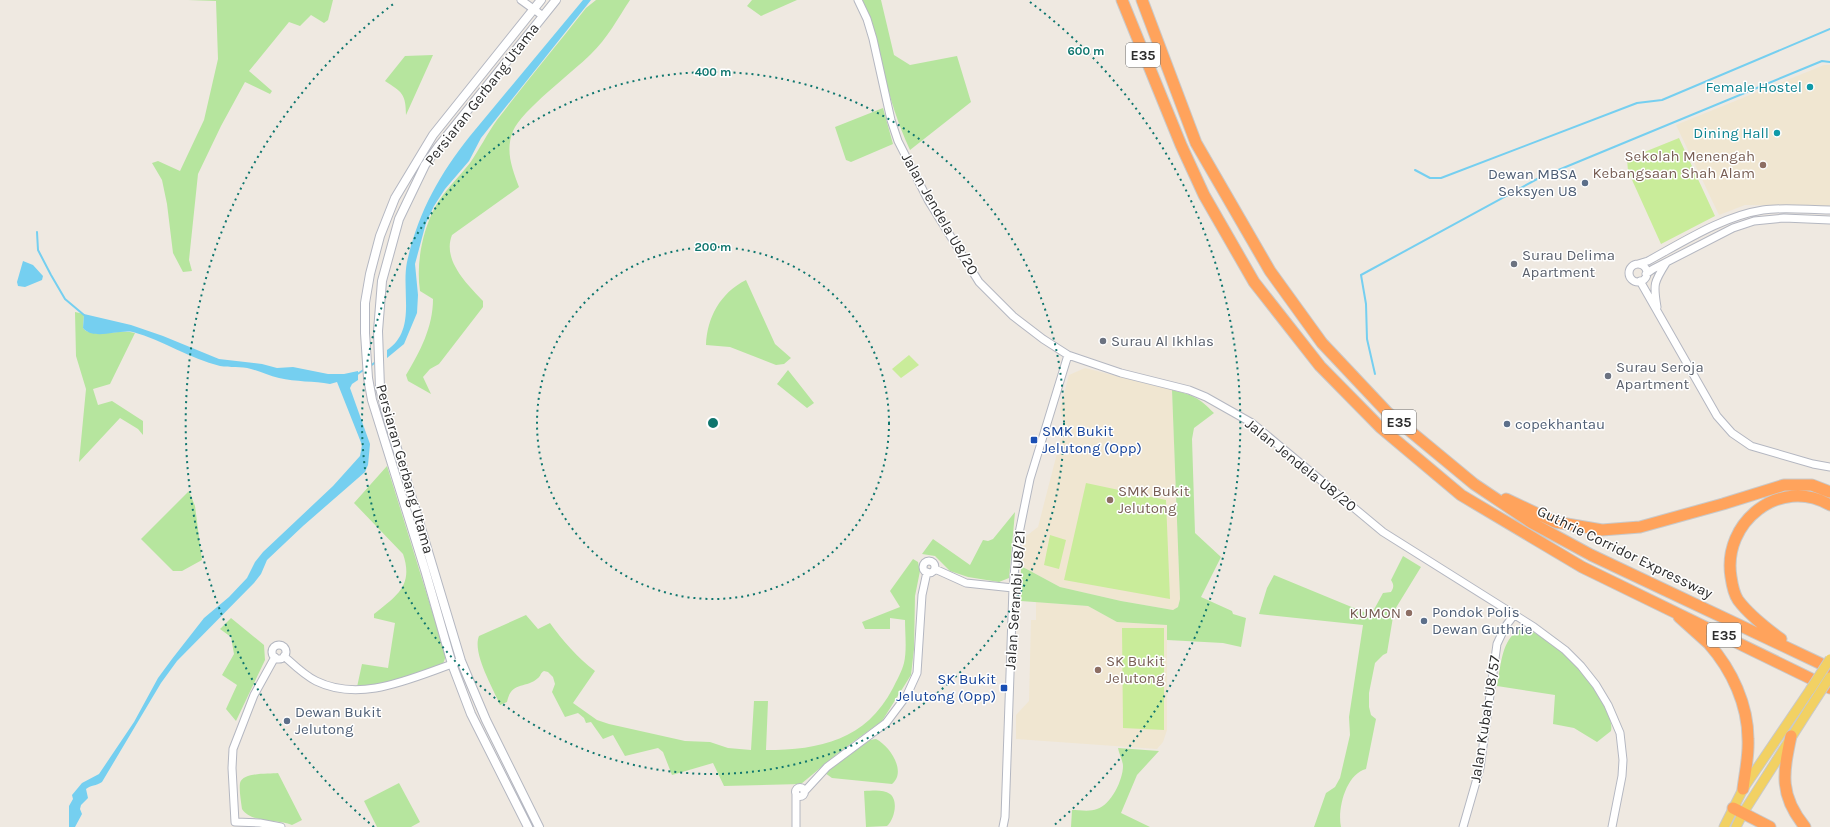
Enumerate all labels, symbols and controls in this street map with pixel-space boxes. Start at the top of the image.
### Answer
street label: Persiaran Gerbang Utama [421,19,543,169]
road number: E35 [1126,43,1160,67]
text: 600 m [1068,44,1104,58]
text: 400 m [695,65,731,79]
place label: Female Hostel [1705,78,1802,96]
marker: Female Hostel [1805,82,1815,92]
place label: Dining Hall [1693,124,1769,142]
marker: Dining Hall [1772,128,1782,138]
place label: Sekolah Menengah Kebangsaan Shah Alam [1592,147,1755,182]
street label: Jalan Jendela U8/20 [898,150,982,278]
marker: Sekolah Menengah Kebangsaan Shah Alam [1758,160,1768,170]
place label: Dewan MBSA Seksyen U8 [1488,165,1577,200]
marker: Dewan MBSA Seksyen U8 [1580,178,1590,188]
text: 200 m [695,240,731,254]
place label: Surau Delima Apartment [1522,246,1615,281]
marker: Surau Delima Apartment [1509,259,1519,269]
place label: Surau Al Ikhlas [1111,332,1214,350]
marker: Surau Al Ikhlas [1098,336,1108,346]
place label: Surau Seroja Apartment [1616,358,1704,393]
marker: Surau Seroja Apartment [1603,371,1613,381]
street label: Persiaran Gerbang Utama [372,382,438,556]
road number: E35 [1382,410,1416,434]
street label: Jalan Jendela U8/20 [1242,415,1360,515]
place label: copekhantau [1515,415,1605,433]
centre of rings [706,416,720,430]
marker: copekhantau [1502,419,1512,429]
place label: SMK Bukit Jelutong (Opp) [1042,422,1142,457]
marker: SMK Bukit Jelutong (Opp) [1029,435,1039,445]
place label: SMK Bukit Jelutong [1118,482,1190,517]
marker: SMK Bukit Jelutong [1105,495,1115,505]
street label: Guthrie Corridor Expressway [1534,502,1716,602]
street label: Jalan Serambi U8/21 [1001,530,1029,670]
place label: Pondok Polis Dewan Guthrie [1432,603,1532,638]
place label: KUMON [1349,604,1401,622]
marker: KUMON [1404,608,1414,618]
marker: Pondok Polis Dewan Guthrie [1419,616,1429,626]
road number: E35 [1707,623,1741,647]
place label: SK Bukit Jelutong [1106,652,1165,687]
street label: Jalan Kubah U8/57 [1466,654,1504,784]
marker: SK Bukit Jelutong [1093,665,1103,675]
place label: SK Bukit Jelutong (Opp) [896,670,996,705]
marker: SK Bukit Jelutong (Opp) [999,683,1009,693]
place label: Dewan Bukit Jelutong [295,703,382,738]
marker: Dewan Bukit Jelutong [282,716,292,726]

